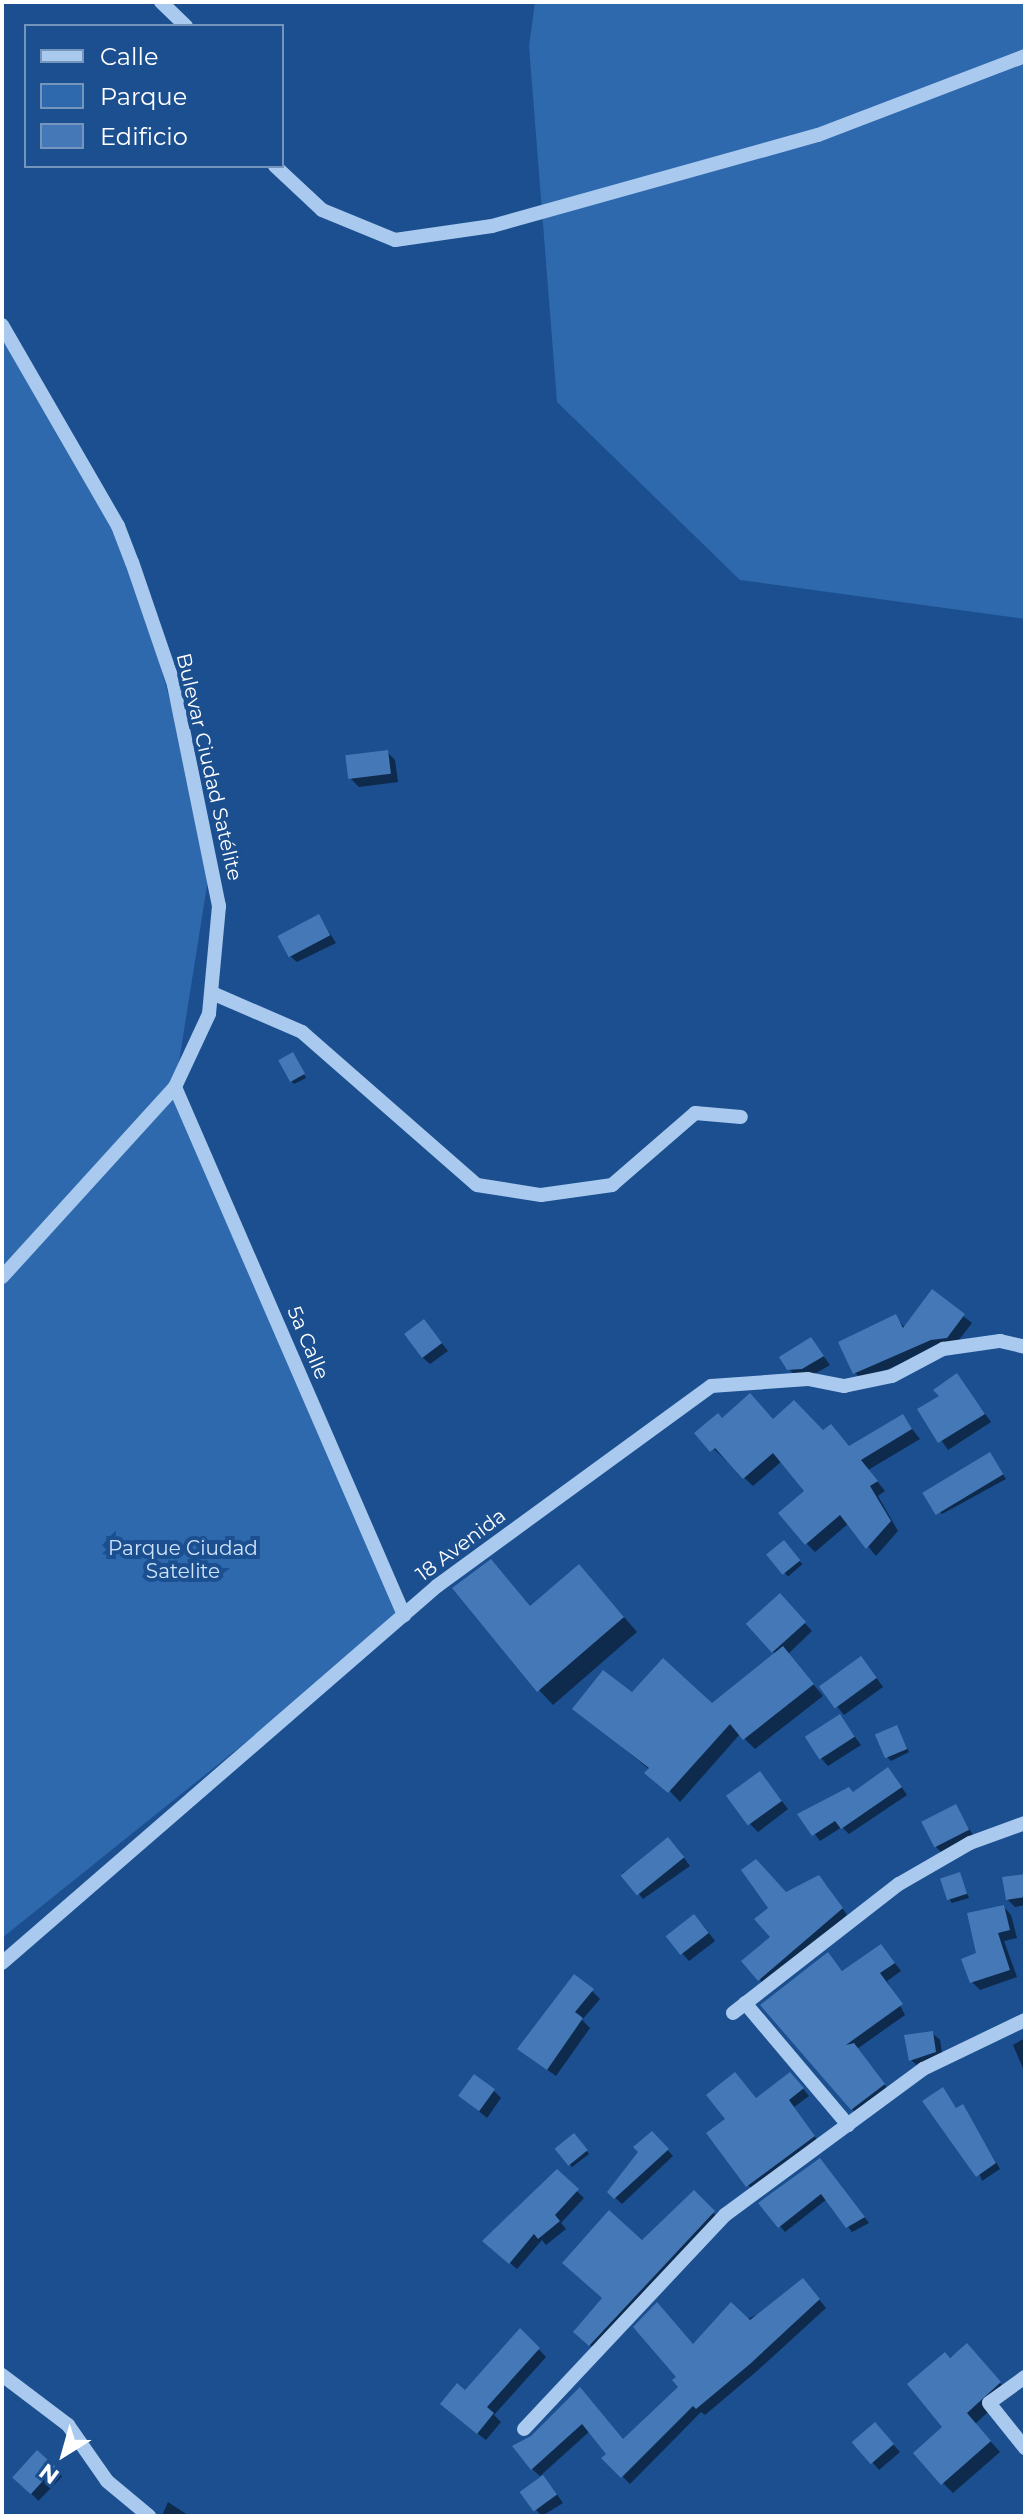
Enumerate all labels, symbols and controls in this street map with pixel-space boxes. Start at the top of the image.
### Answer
legend [24,24,284,168]
text: Calle [100,42,158,71]
text: Parque [100,82,187,111]
text: Edificio [100,122,188,151]
street label: Bulevar Ciudad Satélite [171,651,247,883]
street label: 5a Calle [282,1303,334,1383]
street label: 18 Avenida [411,1504,511,1586]
park label: Parque Ciudad Satelite [108,1537,258,1584]
north arrow [24,2414,104,2494]
text: N [34,2457,64,2490]

